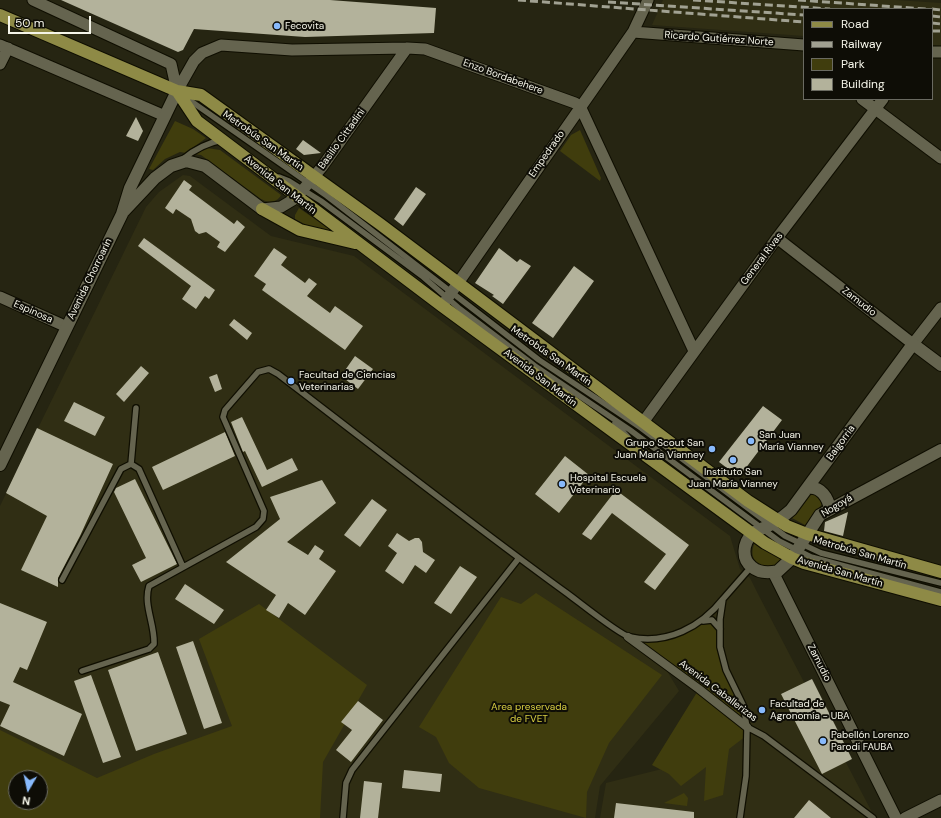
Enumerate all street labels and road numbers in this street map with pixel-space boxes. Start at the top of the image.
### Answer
street label: Ricardo Gutiérrez Norte [664,29,774,49]
street label: Enzo Bordabehere [461,57,545,97]
street label: Basilio Cittadini [316,106,368,172]
street label: Metrobús San Martín [220,109,306,173]
street label: Empedrado [527,128,567,180]
street label: Avenida San Martín [241,153,319,217]
street label: General Rivas [738,230,786,288]
street label: Avenida Chorroarín [65,237,115,321]
street label: Zamudio [840,285,878,319]
street label: Espinosa [12,298,54,326]
street label: Metrobús San Martín [508,324,594,388]
street label: Avenida San Martín [501,347,579,409]
street label: Baigorria [824,423,858,463]
street label: Nogoyá [819,492,855,520]
street label: Metrobús San Martín [812,534,908,572]
street label: Avenida San Martín [796,554,884,590]
street label: Zamudio [805,642,833,684]
street label: Avenida Caballerizas [676,658,760,724]

